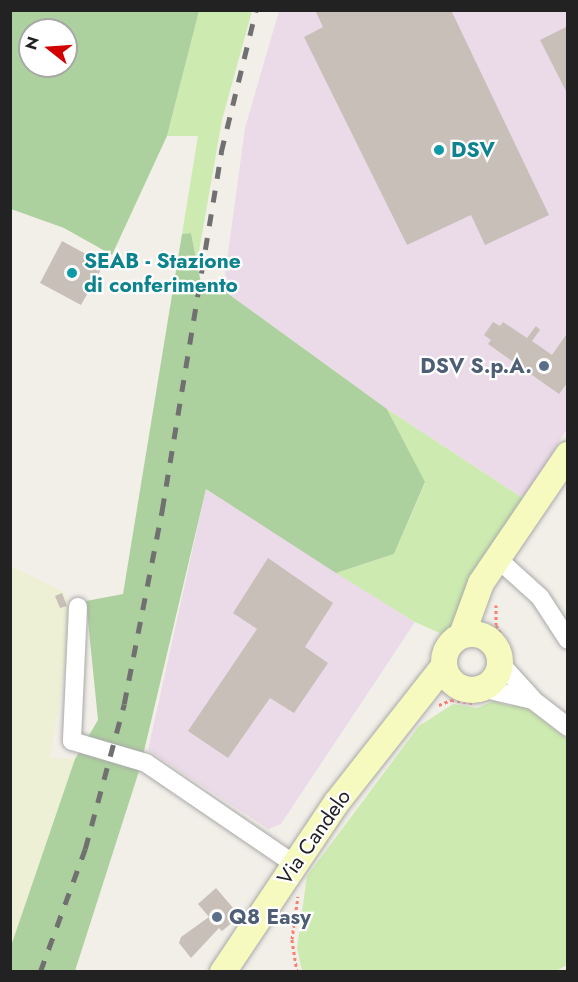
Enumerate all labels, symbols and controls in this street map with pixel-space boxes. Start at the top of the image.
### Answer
north arrow [18,18,78,78]
text: N [19,34,45,53]
place label: DSV [451,137,495,163]
marker: DSV [432,143,446,157]
place label: SEAB - Stazione di conferimento [84,248,241,298]
marker: SEAB - Stazione di conferimento [65,266,79,280]
place label: DSV S.p.A. [420,353,532,379]
marker: DSV S.p.A. [537,359,551,373]
street label: Via Candelo [272,785,356,889]
place label: Q8 Easy [229,904,311,930]
marker: Q8 Easy [210,910,224,924]

